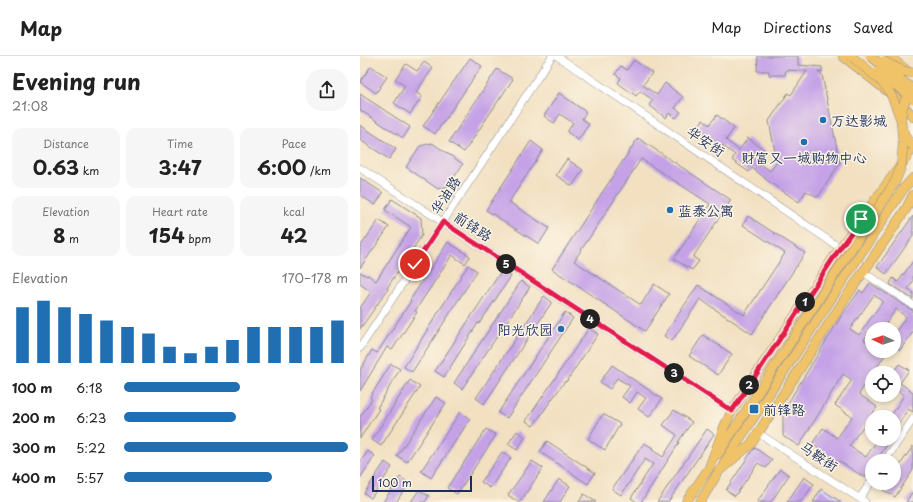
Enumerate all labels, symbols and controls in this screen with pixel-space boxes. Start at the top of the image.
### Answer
text: Map [20,14,62,42]
text: Map [711,17,741,38]
text: Directions [763,17,831,38]
text: Saved [853,17,893,38]
text: Evening run [12,64,141,97]
button: share [306,69,348,111]
text: 21:08 [12,96,48,115]
place label: 万达影城 [831,110,887,131]
marker: 万达影城 [818,115,828,125]
street label: 华安街 [683,121,729,161]
text: Distance [43,135,89,152]
text: Time [167,135,193,152]
text: Pace [282,135,306,152]
marker: 财富又一城购物中心 [799,137,809,147]
place label: 财富又一城购物中心 [741,147,867,168]
text: 0.63 [33,152,79,182]
text: 3:47 [159,152,201,182]
text: 6:00 [257,152,306,182]
text: km [79,162,99,179]
text: /km [306,162,331,179]
street label: 华油路 [425,172,465,218]
place label: 蓝泰公寓 [678,200,734,221]
pin [844,202,878,236]
text: Elevation [42,203,90,220]
text: Heart rate [152,203,208,220]
text: kcal [283,203,305,220]
marker: 蓝泰公寓 [665,205,675,215]
street label: 前锋路 [450,206,496,246]
icon: arrive [850,208,872,230]
text: 8 [53,220,65,250]
text: 154 [149,220,185,250]
text: 42 [280,220,308,250]
text: m [65,230,79,247]
text: bpm [185,230,211,247]
pin [398,247,432,281]
icon: check [404,253,426,275]
pin: 5 [496,254,516,274]
text: 5 [502,255,510,272]
text: Elevation [12,268,68,287]
text: 170–178 m [282,268,348,287]
pin: 1 [795,292,815,312]
text: 1 [802,293,808,310]
pin: 4 [580,309,600,329]
text: 4 [586,310,594,327]
place label: 阳光欣园 [497,319,553,340]
north arrow [865,322,901,358]
map controls [865,322,901,490]
marker: 阳光欣园 [556,324,566,334]
pin: 3 [664,363,684,383]
text: 3 [670,364,678,381]
button: locate [865,366,901,402]
pin: 2 [739,375,759,395]
text: 2 [745,376,753,393]
text: 100 m [12,378,53,397]
text: 6:18 [76,378,103,397]
place label: 前锋路 [763,399,805,420]
marker: 前锋路 [748,403,760,415]
text: 200 m [12,408,56,427]
text: 6:23 [76,408,106,427]
button: + [865,410,901,446]
street label: 马鞍街 [796,436,842,476]
text: 300 m [12,438,56,457]
text: 5:22 [76,438,106,457]
button: − [865,454,901,490]
text: 400 m [12,468,56,487]
text: 5:57 [76,468,104,487]
scale bar [372,474,472,493]
text: 100 m [378,474,412,491]

